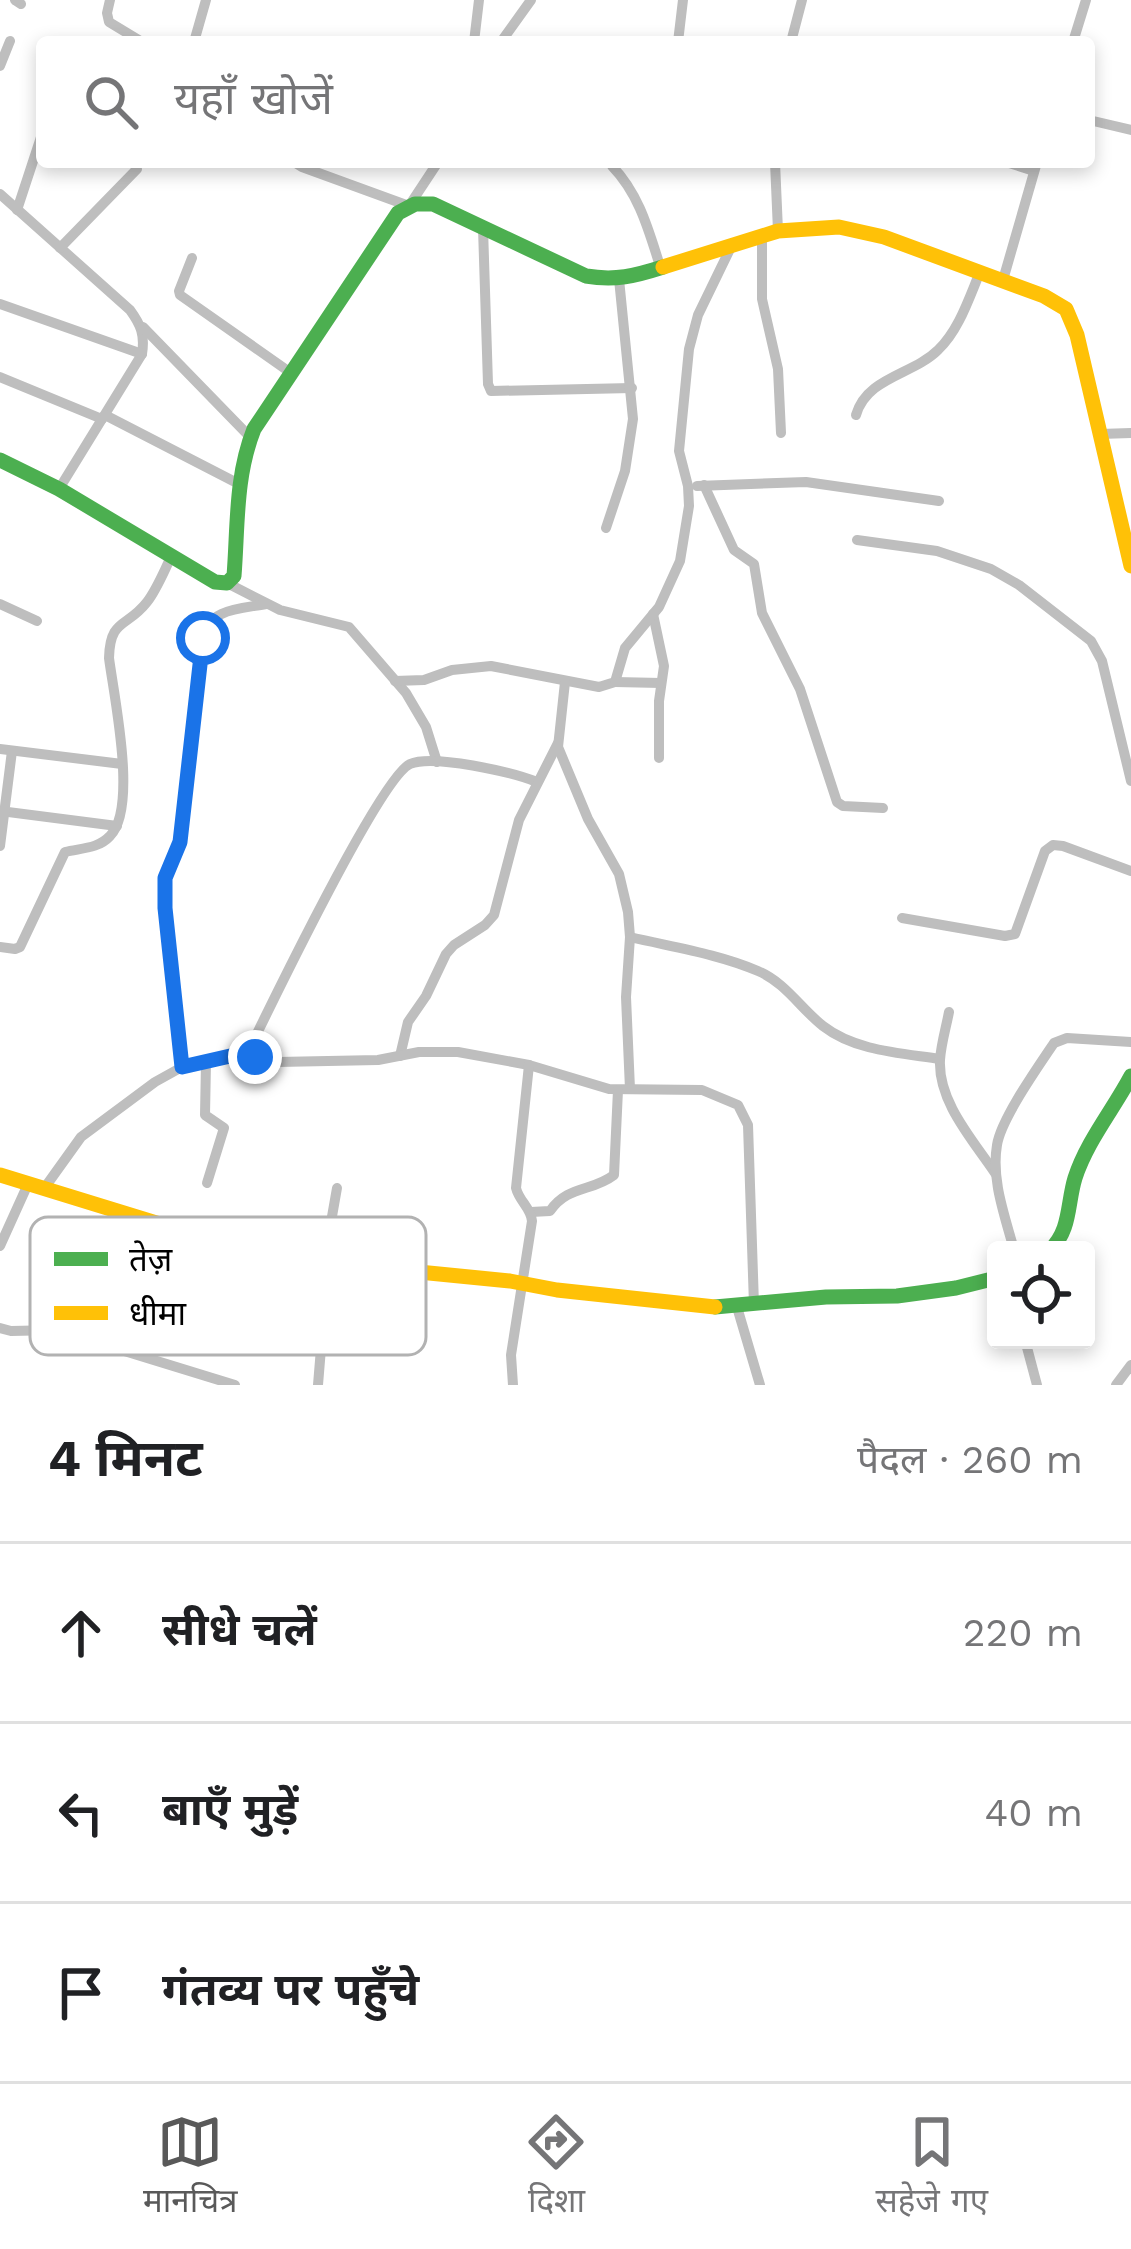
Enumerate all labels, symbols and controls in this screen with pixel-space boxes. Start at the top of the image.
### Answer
search box [36,36,1095,168]
icon: search [78,69,144,135]
text: यहाँ खोजें [174,72,333,125]
route start [176,611,230,665]
route end [228,1030,282,1084]
legend [30,1217,426,1355]
text: तेज़ [129,1240,173,1279]
map controls [987,1241,1095,1349]
button: locate [987,1241,1095,1349]
text: धीमा [129,1294,188,1333]
text: 4 मिनट [48,1429,203,1488]
text: पैदल · 260 m [857,1437,1083,1482]
icon: ahead [48,1600,114,1666]
text: सीधे चलें [162,1603,317,1656]
text: 220 m [963,1610,1083,1655]
icon: left [48,1780,114,1846]
text: बाएँ मुड़ें [162,1783,298,1836]
text: 40 m [984,1790,1083,1835]
icon: arrive [48,1960,114,2026]
text: गंतव्य पर पहुँचे [162,1963,419,2016]
tab: मानचित्र [143,2109,237,2225]
tab: दिशा [523,2109,589,2225]
tab: सहेजे गए [876,2109,988,2225]

